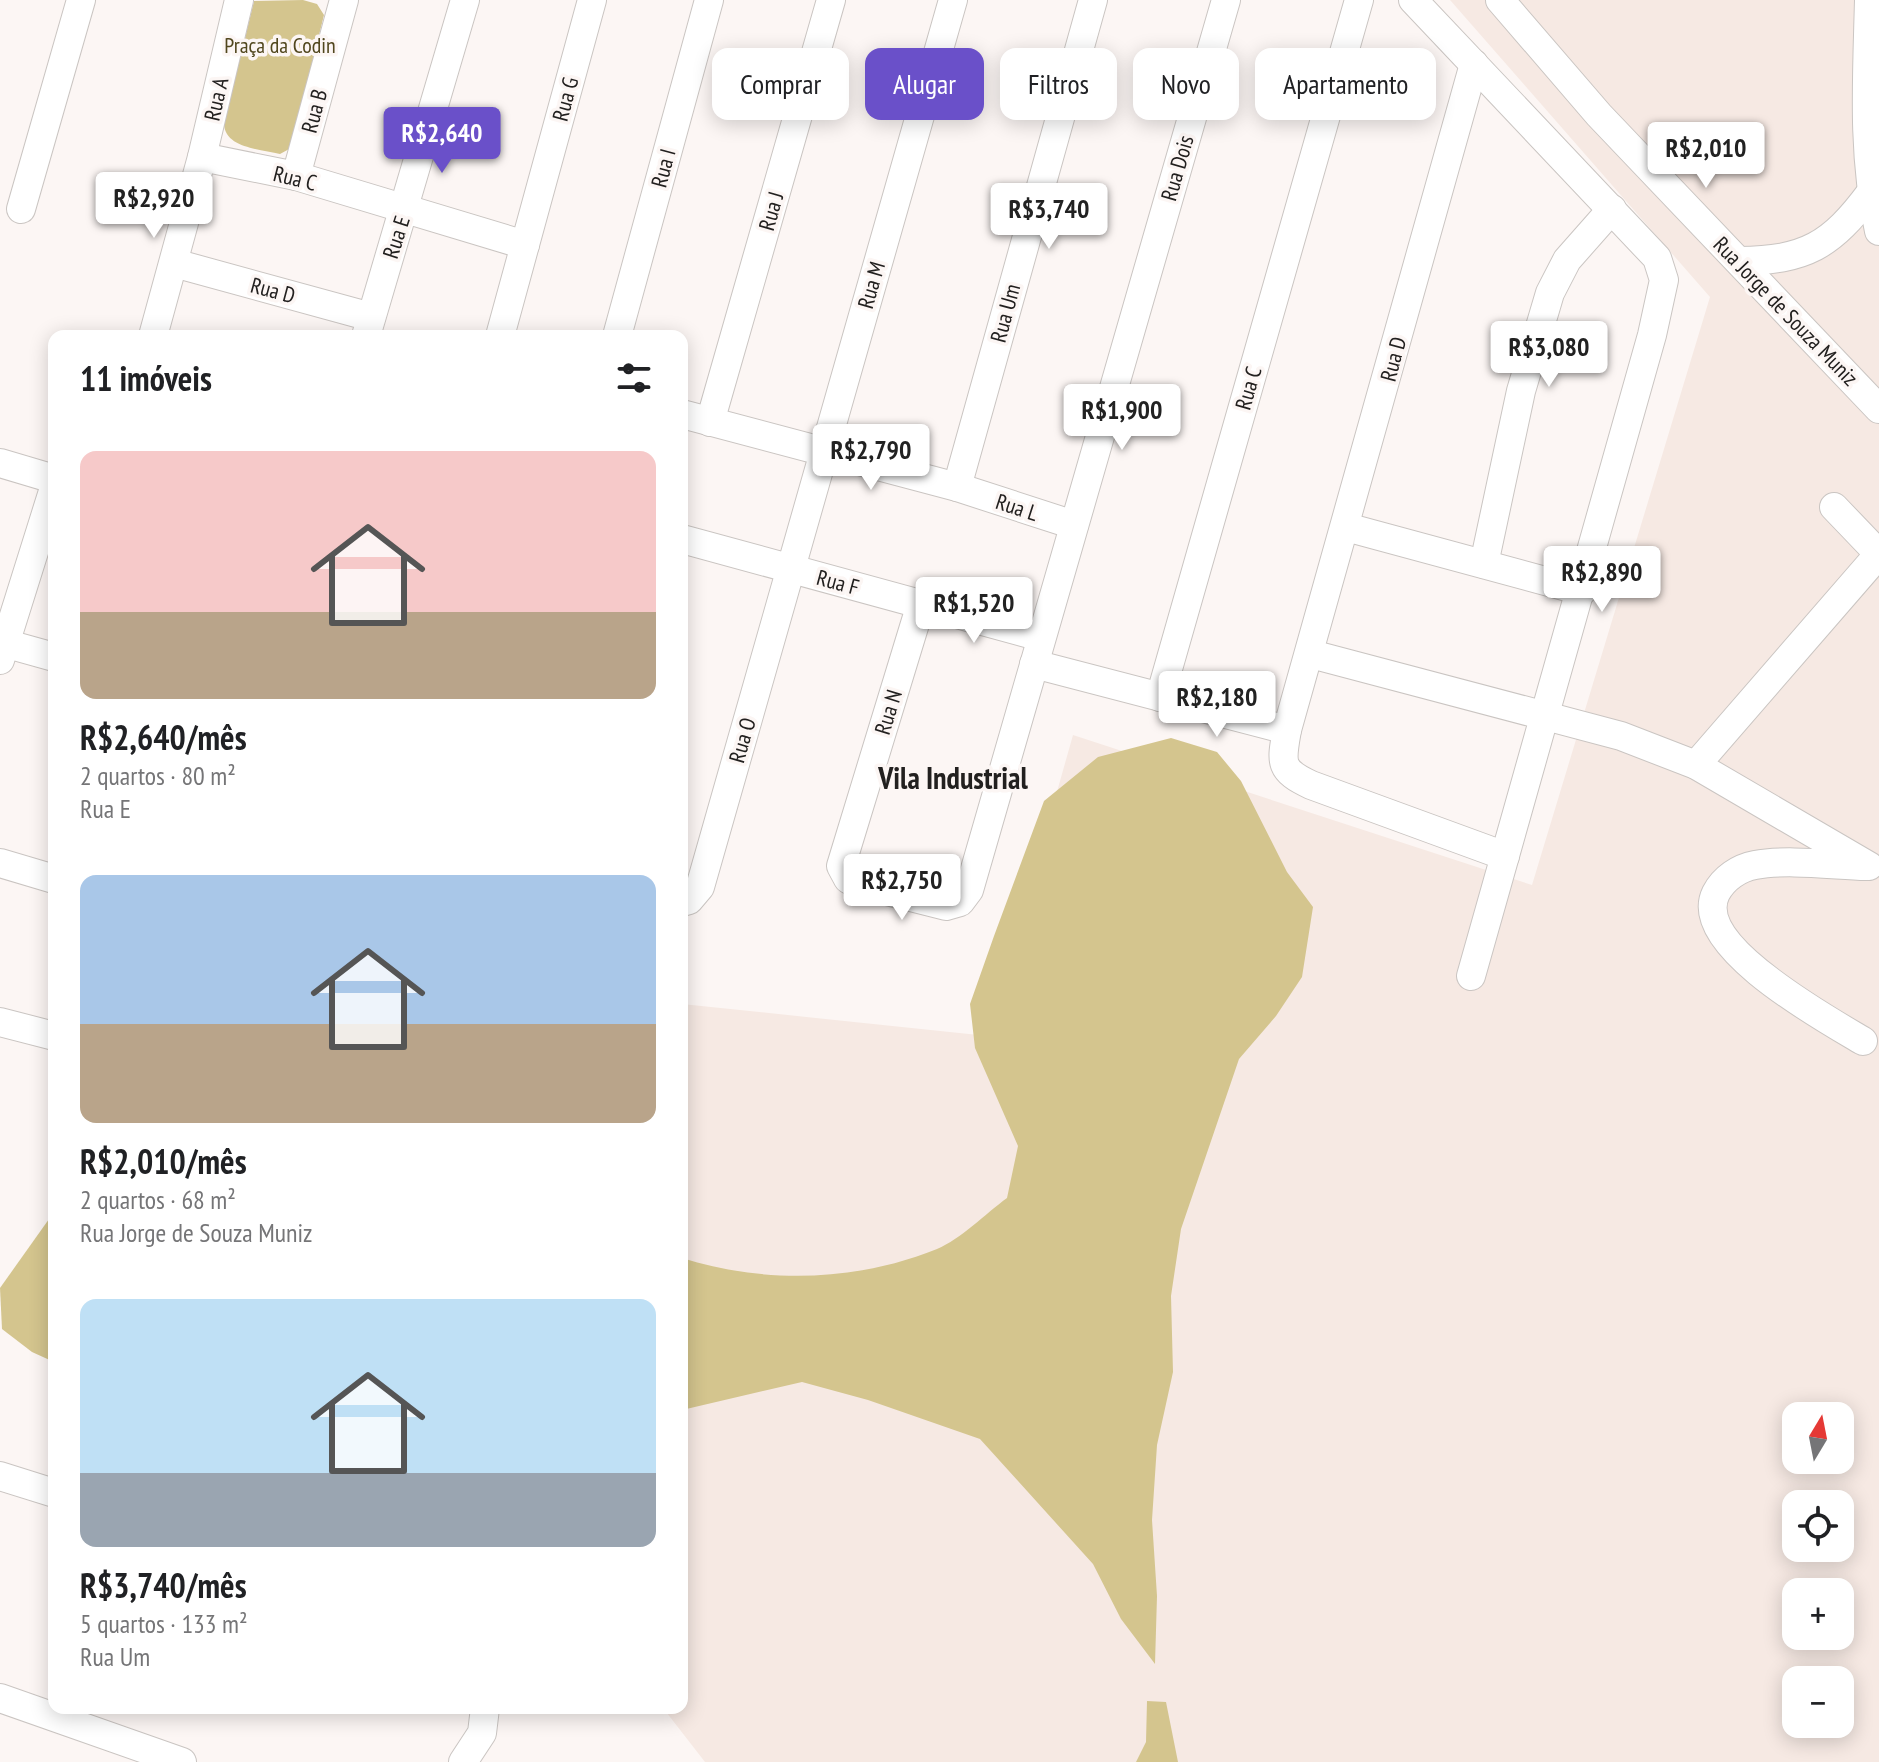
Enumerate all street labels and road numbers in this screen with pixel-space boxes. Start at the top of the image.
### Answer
street label: Rua A [197,74,235,123]
street label: Rua G [546,74,584,124]
street label: Rua B [295,86,333,136]
street label: Rua Dois [1154,132,1200,204]
street label: Rua I [644,146,682,190]
street label: Rua C [270,159,320,197]
street label: Rua J [752,188,790,234]
street label: Rua E [376,212,416,262]
street label: Rua Jorge de Souza Muniz [1708,231,1864,392]
street label: Rua M [851,258,891,312]
street label: Rua D [248,271,298,309]
street label: Rua Um [984,281,1026,345]
street label: Rua D [1374,334,1412,384]
street label: Rua C [1229,363,1267,413]
street label: Rua L [992,487,1042,527]
street label: Rua F [814,563,862,601]
street label: Rua N [868,686,908,738]
street label: Rua O [722,714,762,766]

